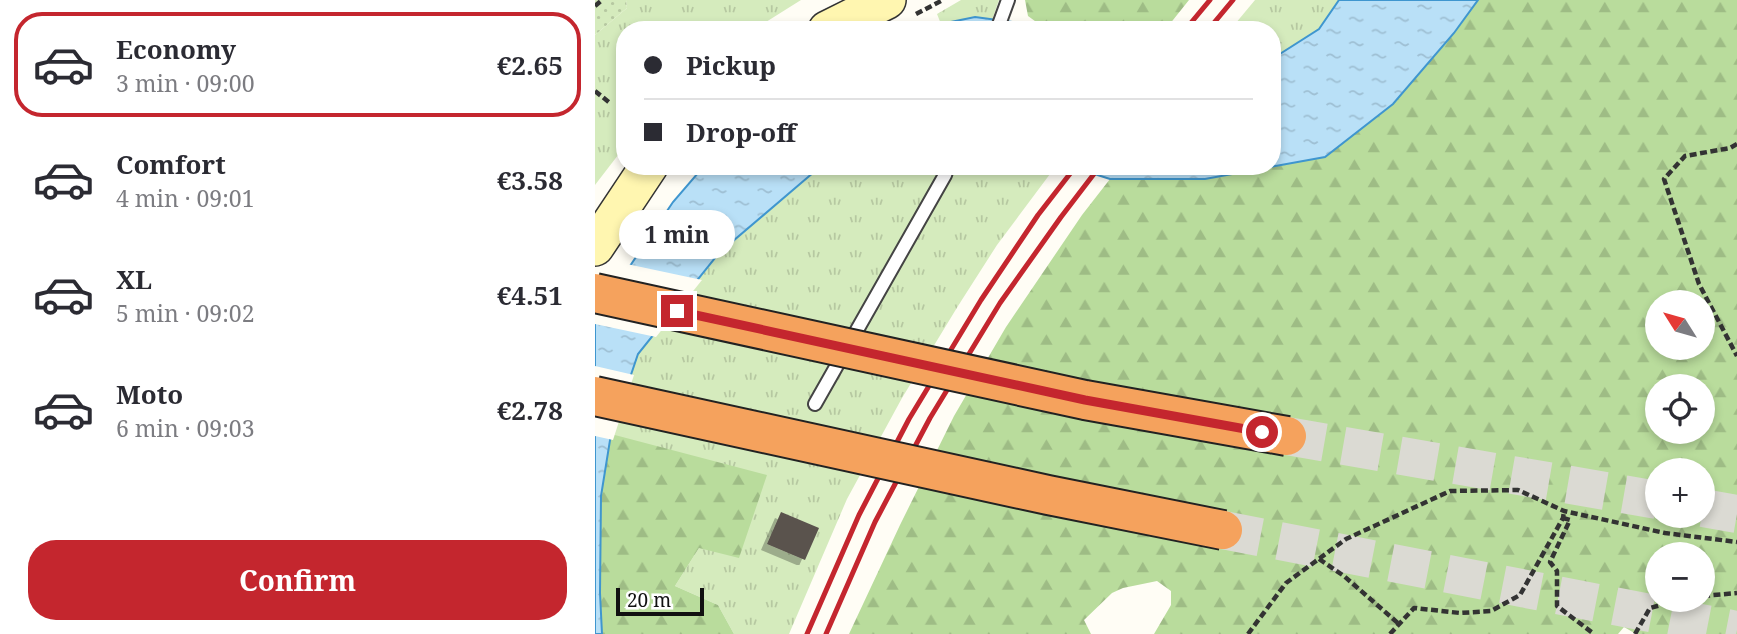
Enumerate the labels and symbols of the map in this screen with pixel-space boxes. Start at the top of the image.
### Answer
callout: 1 min [619,210,735,258]
north arrow [1645,290,1715,360]
route end [661,295,693,327]
route start [1246,416,1278,448]
scale bar [616,585,703,617]

